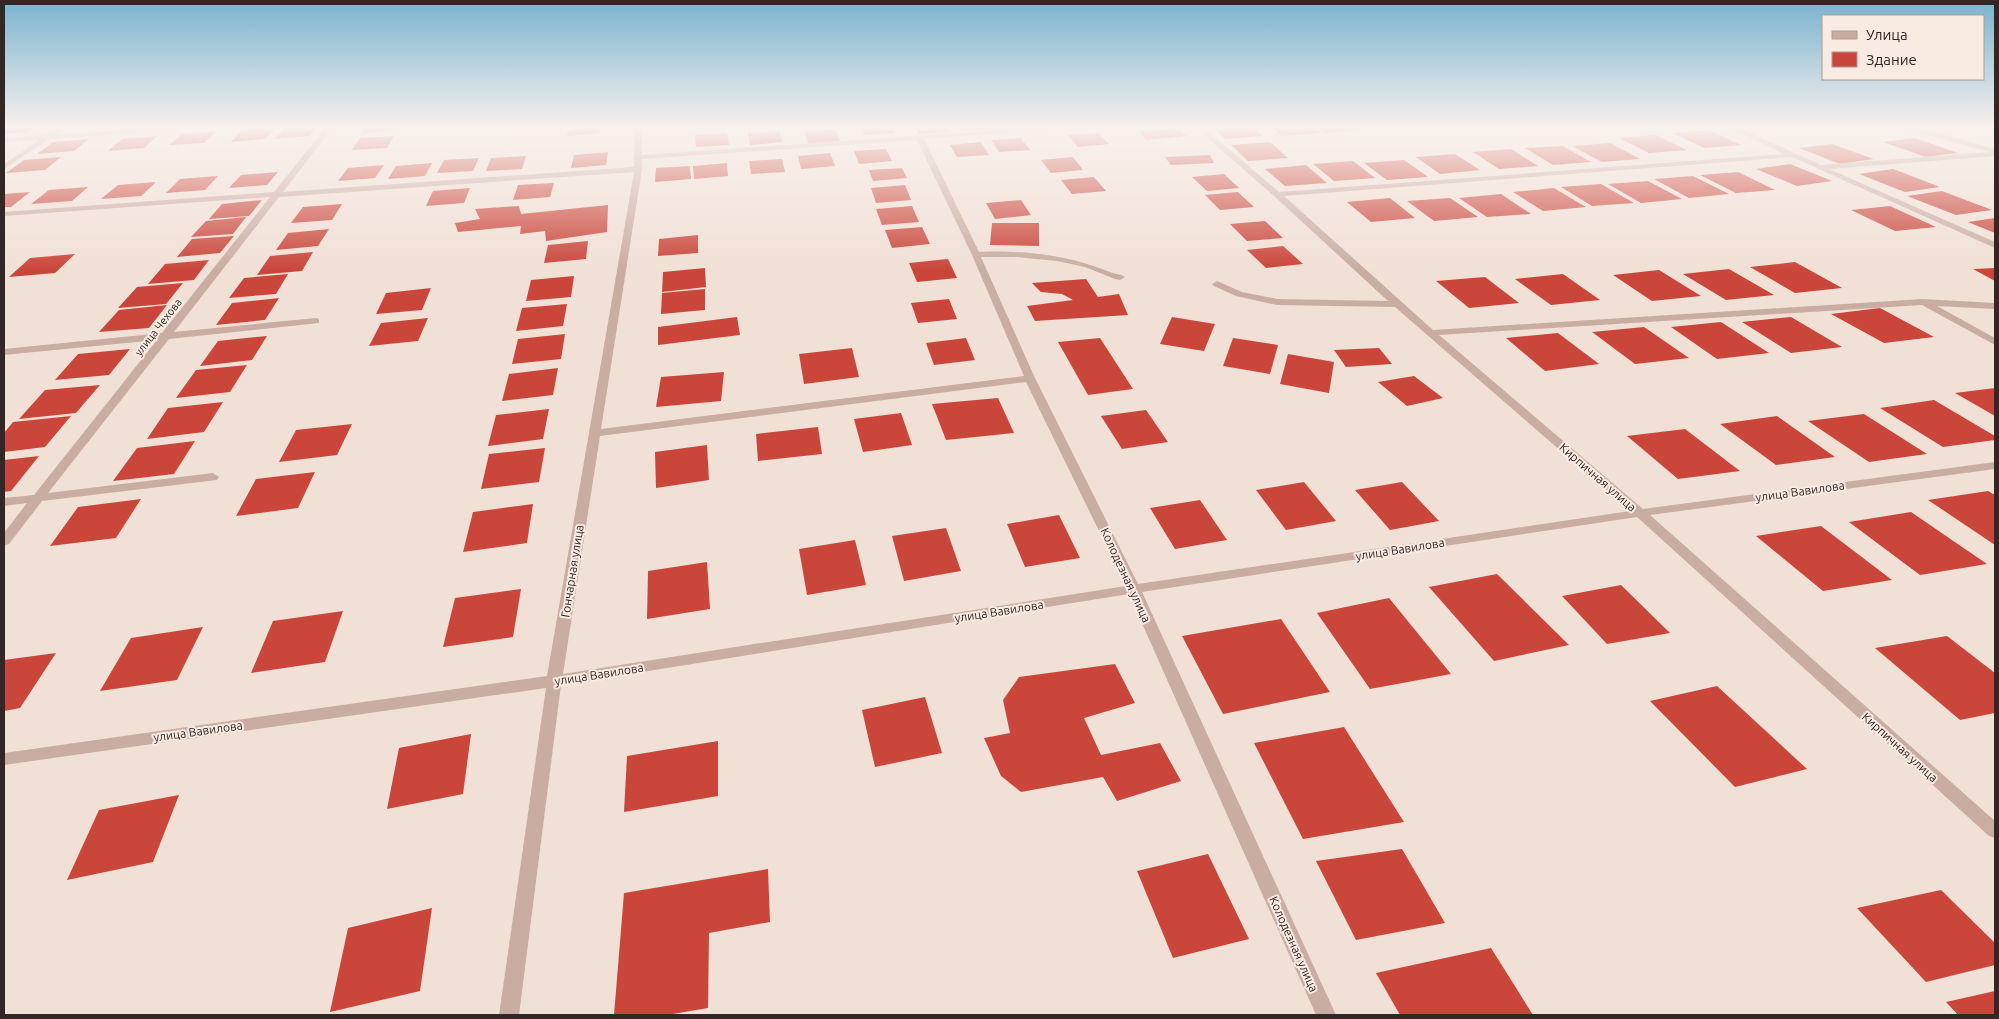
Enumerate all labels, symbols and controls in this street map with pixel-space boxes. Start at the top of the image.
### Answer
legend [1822,15,1984,80]
text: Улица [1866,26,1908,43]
text: Здание [1866,51,1917,68]
street label: улица Чехова [132,296,184,358]
street label: Кирпичная улица [1557,440,1639,514]
street label: улица Вавилова [1755,478,1845,504]
street label: Гончарная улица [558,524,586,618]
street label: Колодезная улица [1098,526,1154,624]
street label: улица Вавилова [1355,536,1445,562]
street label: улица Вавилова [954,598,1044,624]
street label: улица Вавилова [554,661,644,687]
street label: Кирпичная улица [1860,710,1940,784]
street label: улица Вавилова [153,718,243,744]
street label: Колодезная улица [1267,894,1321,994]

